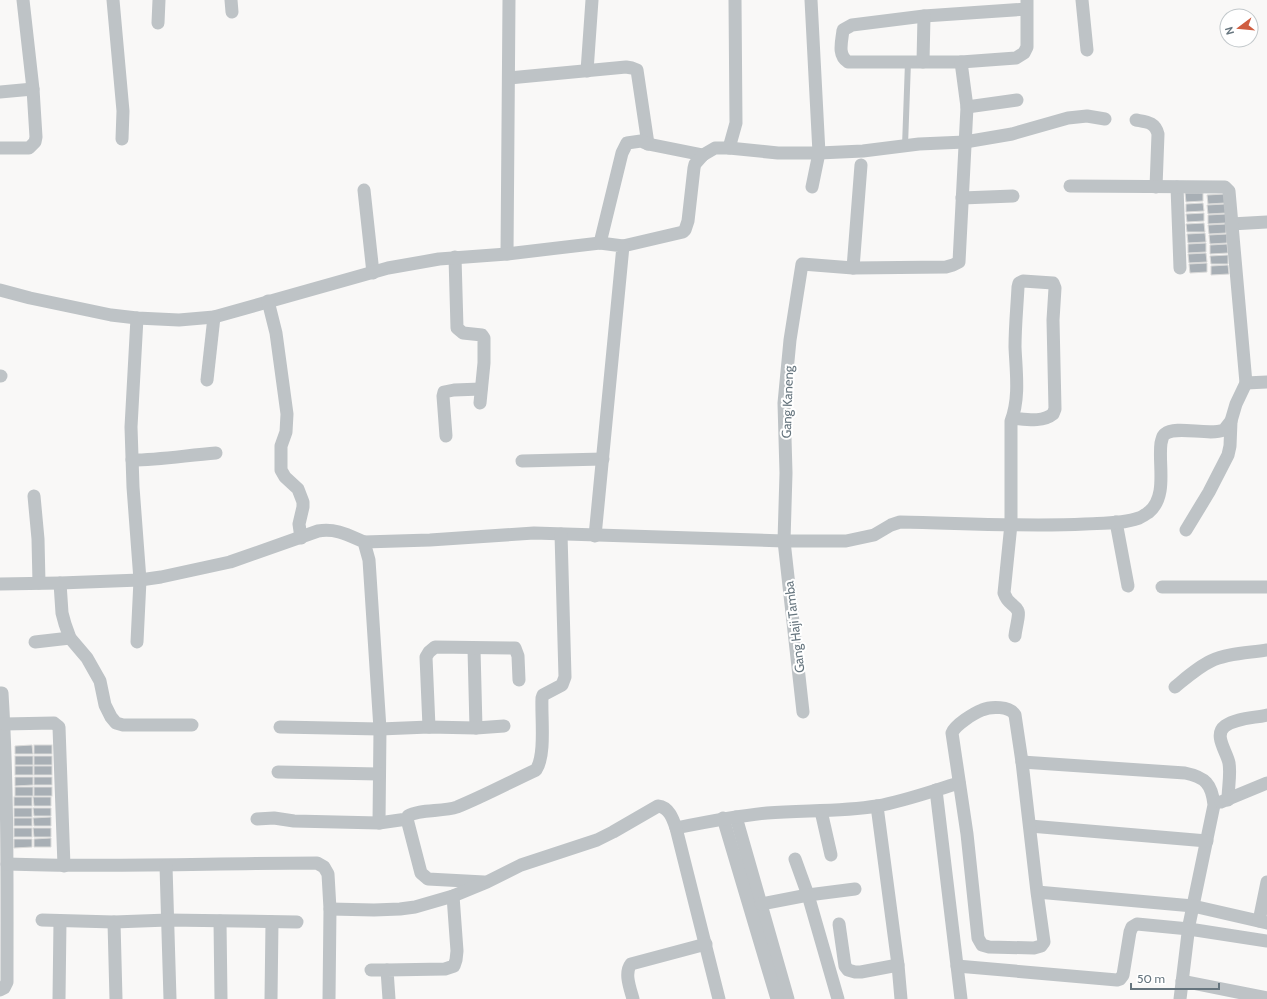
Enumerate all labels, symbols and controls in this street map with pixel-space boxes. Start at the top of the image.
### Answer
north arrow [1219,8,1259,48]
text: N [1222,25,1237,36]
street label: Gang Kaneng [778,365,796,439]
street label: Gang Haji Tamba [780,579,809,674]
scale bar [1131,965,1219,991]
text: 50 m [1137,971,1165,986]

